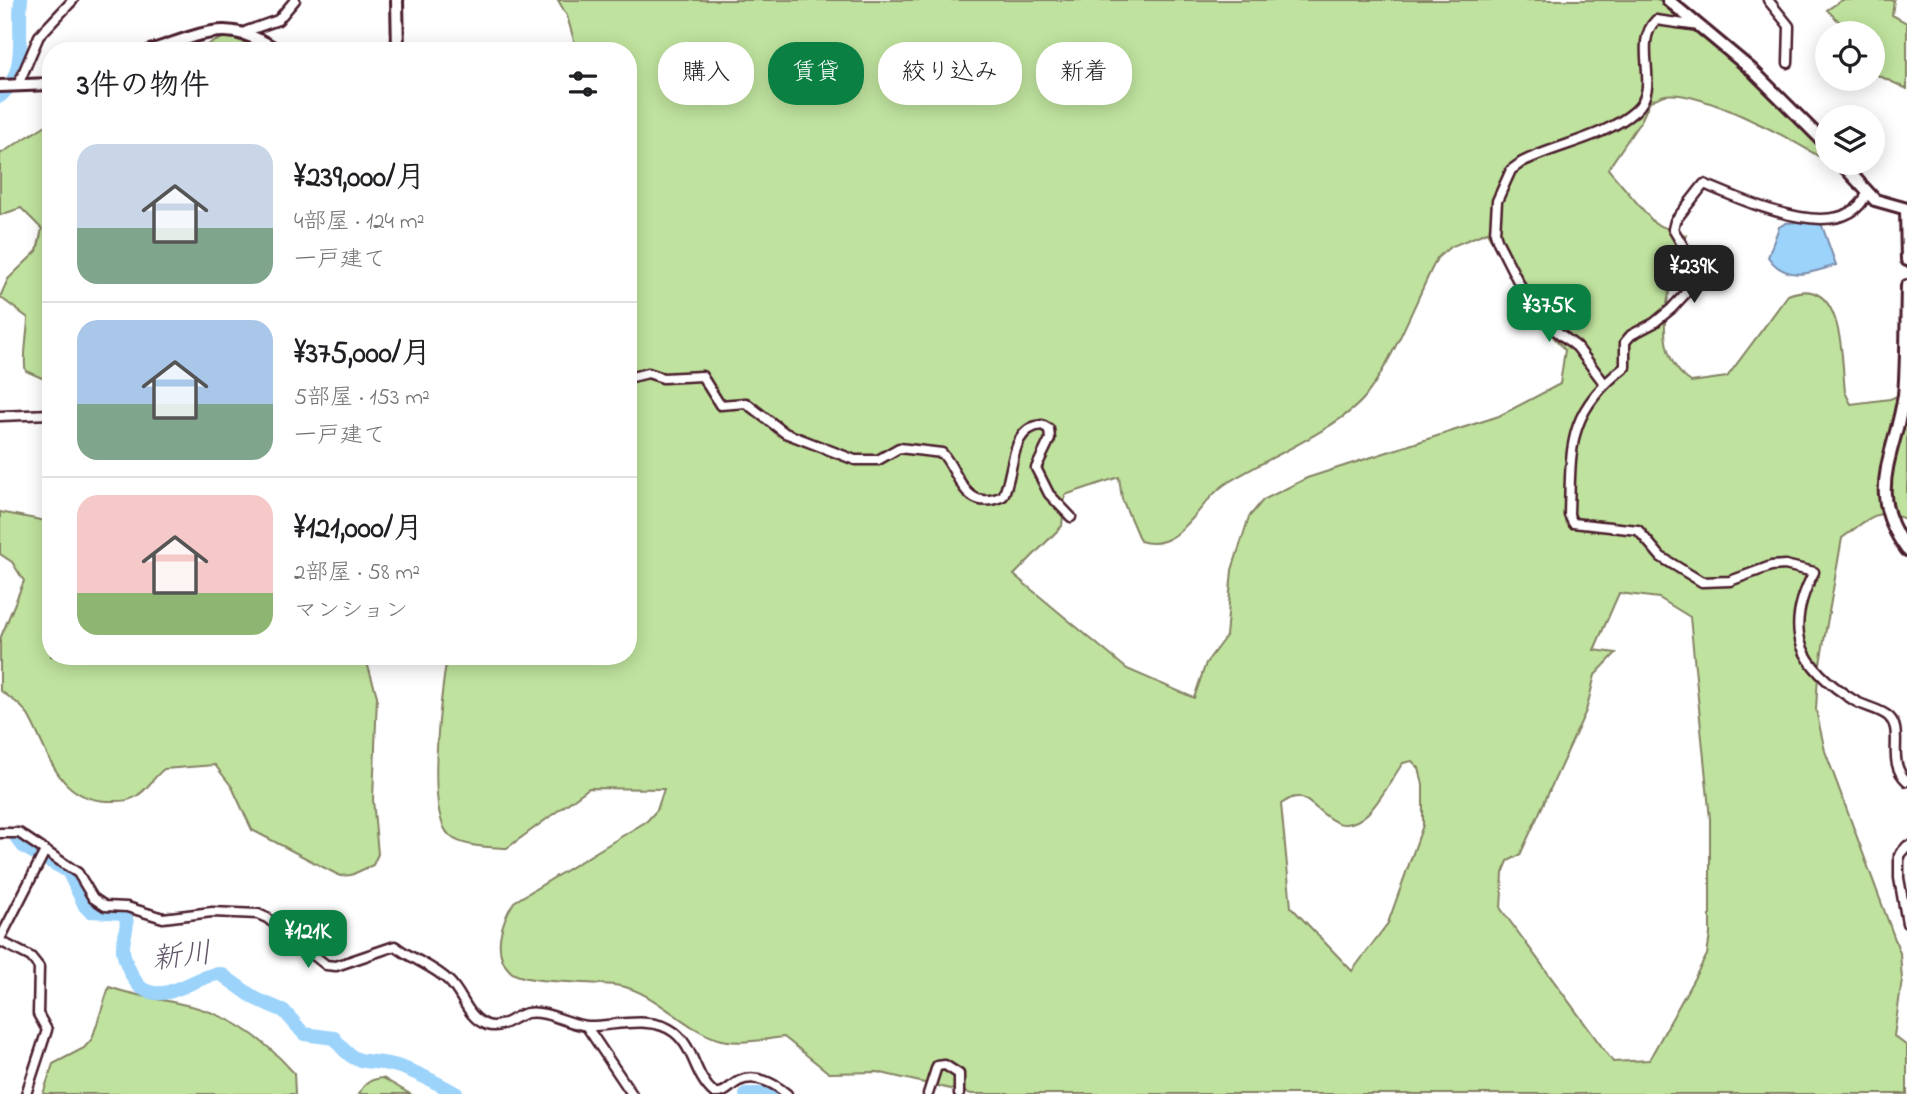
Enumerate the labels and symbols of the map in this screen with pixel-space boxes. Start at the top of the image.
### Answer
pin: ¥239K [1645,246,1743,305]
pin: ¥375K [1500,284,1598,344]
pin: ¥121K [259,911,357,970]
water label: 新川 [150,933,214,983]

